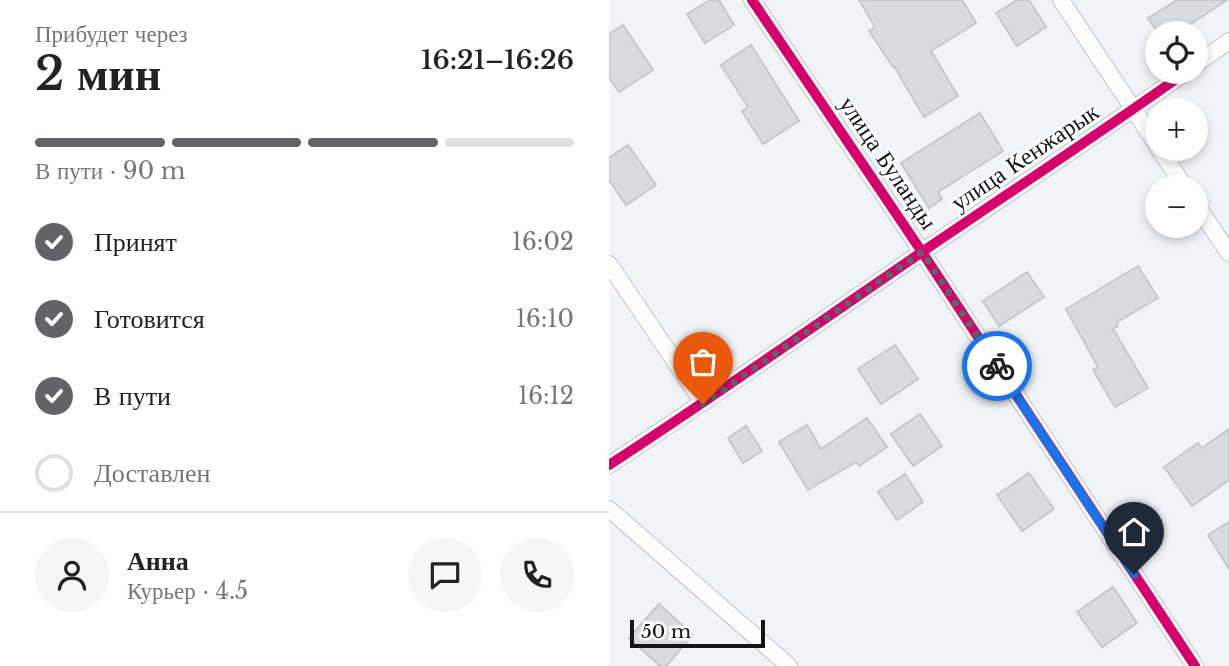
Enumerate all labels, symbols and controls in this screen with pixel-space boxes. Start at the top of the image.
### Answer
text: Прибудет через [35,20,188,48]
map controls [1145,21,1208,238]
button: locate [1145,21,1208,84]
text: 16:21–16:26 [421,44,574,76]
text: 2 мин [35,45,161,102]
street label: улица Буланды [833,91,944,235]
street label: улица Кенжарык [945,96,1104,217]
button: + [1145,98,1208,161]
text: В пути · 90 m [35,157,185,185]
button: − [1145,175,1208,238]
icon: check [35,223,73,261]
text: Принят [94,226,177,258]
text: 16:02 [512,228,574,256]
icon: check [35,300,73,338]
text: Готовится [94,303,205,335]
text: 16:10 [516,305,574,333]
courier [962,331,1032,401]
pin [673,332,733,404]
icon: bag [684,343,722,381]
icon: bike [978,347,1016,385]
icon: check [35,377,73,415]
text: В пути [94,380,171,412]
text: 16:12 [518,382,574,410]
text: Доставлен [94,457,211,489]
pin [1104,502,1164,574]
icon: home [1115,513,1153,551]
button: person [35,538,109,612]
button: chat [408,538,482,612]
button: phone [500,538,574,612]
text: Анна [127,545,189,577]
text: Курьер · 4.5 [127,577,248,605]
scale bar [630,617,765,649]
text: 50 m [641,620,691,643]

